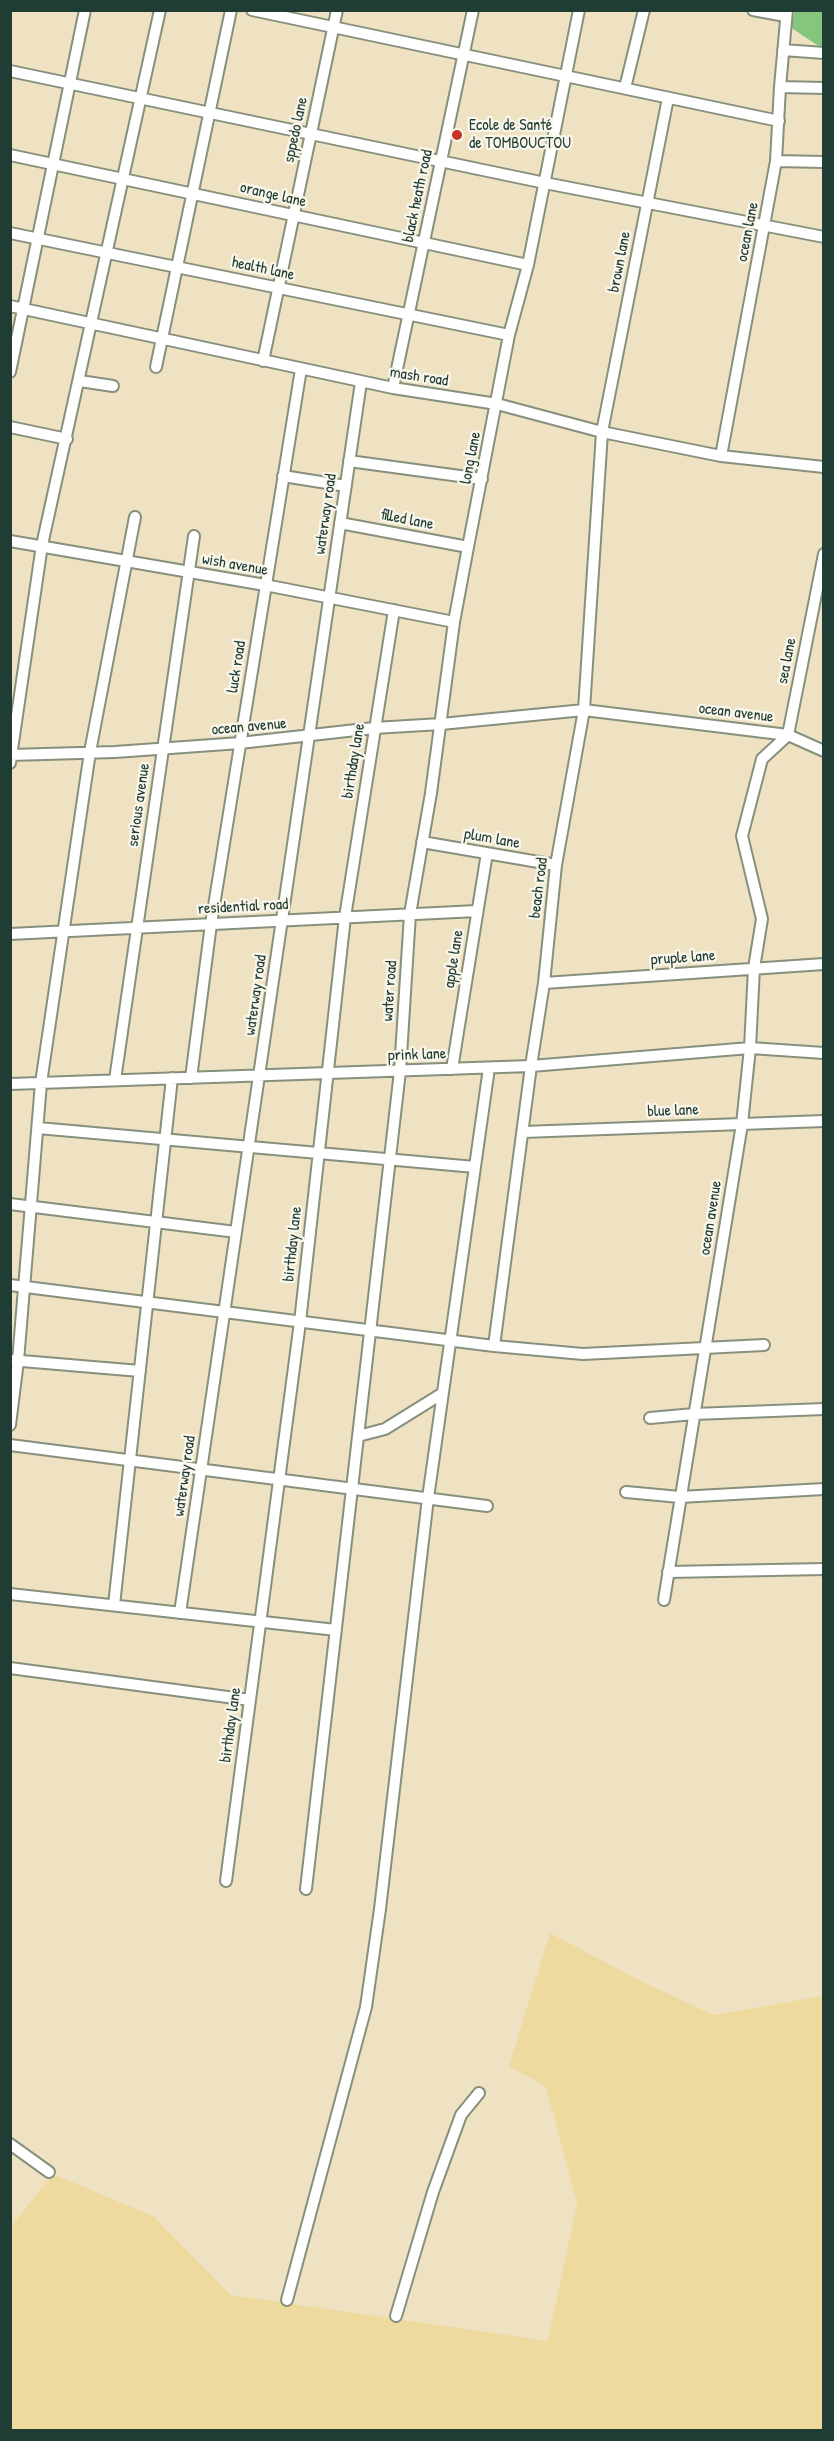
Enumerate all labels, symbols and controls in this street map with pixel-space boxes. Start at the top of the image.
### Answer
street label: sppedo lane [280,95,312,165]
place label: Ecole de Santé de TOMBOUCTOU [469,116,571,154]
marker: Ecole de Santé de TOMBOUCTOU [450,128,464,142]
street label: black heath road [399,148,437,244]
street label: orange lane [238,178,308,212]
street label: ocean lane [733,201,763,263]
street label: brown lane [605,230,635,294]
street label: health lane [230,253,296,285]
street label: mash road [388,363,450,391]
street label: long lane [457,430,485,486]
street label: waterway road [311,473,341,555]
street label: filled lane [379,505,435,535]
street label: wish avenue [201,550,269,580]
street label: sea lane [773,636,801,686]
street label: luck road [223,640,251,694]
street label: ocean avenue [697,699,775,727]
street label: ocean avenue [211,714,287,740]
street label: birthday lane [339,722,369,800]
street label: serious avenue [124,762,154,848]
street label: plum lane [463,825,521,853]
street label: beach road [526,857,552,919]
street label: residential road [197,895,289,919]
street label: apple lane [440,929,468,989]
street label: pruple lane [650,946,716,970]
street label: waterway road [241,954,271,1036]
street label: water road [378,960,402,1022]
street label: prink lane [388,1044,446,1066]
street label: blue lane [647,1101,699,1121]
street label: ocean avenue [696,1179,726,1257]
street label: birthday lane [279,1205,307,1283]
street label: waterway road [170,1435,200,1517]
street label: birthday lane [216,1686,246,1764]

